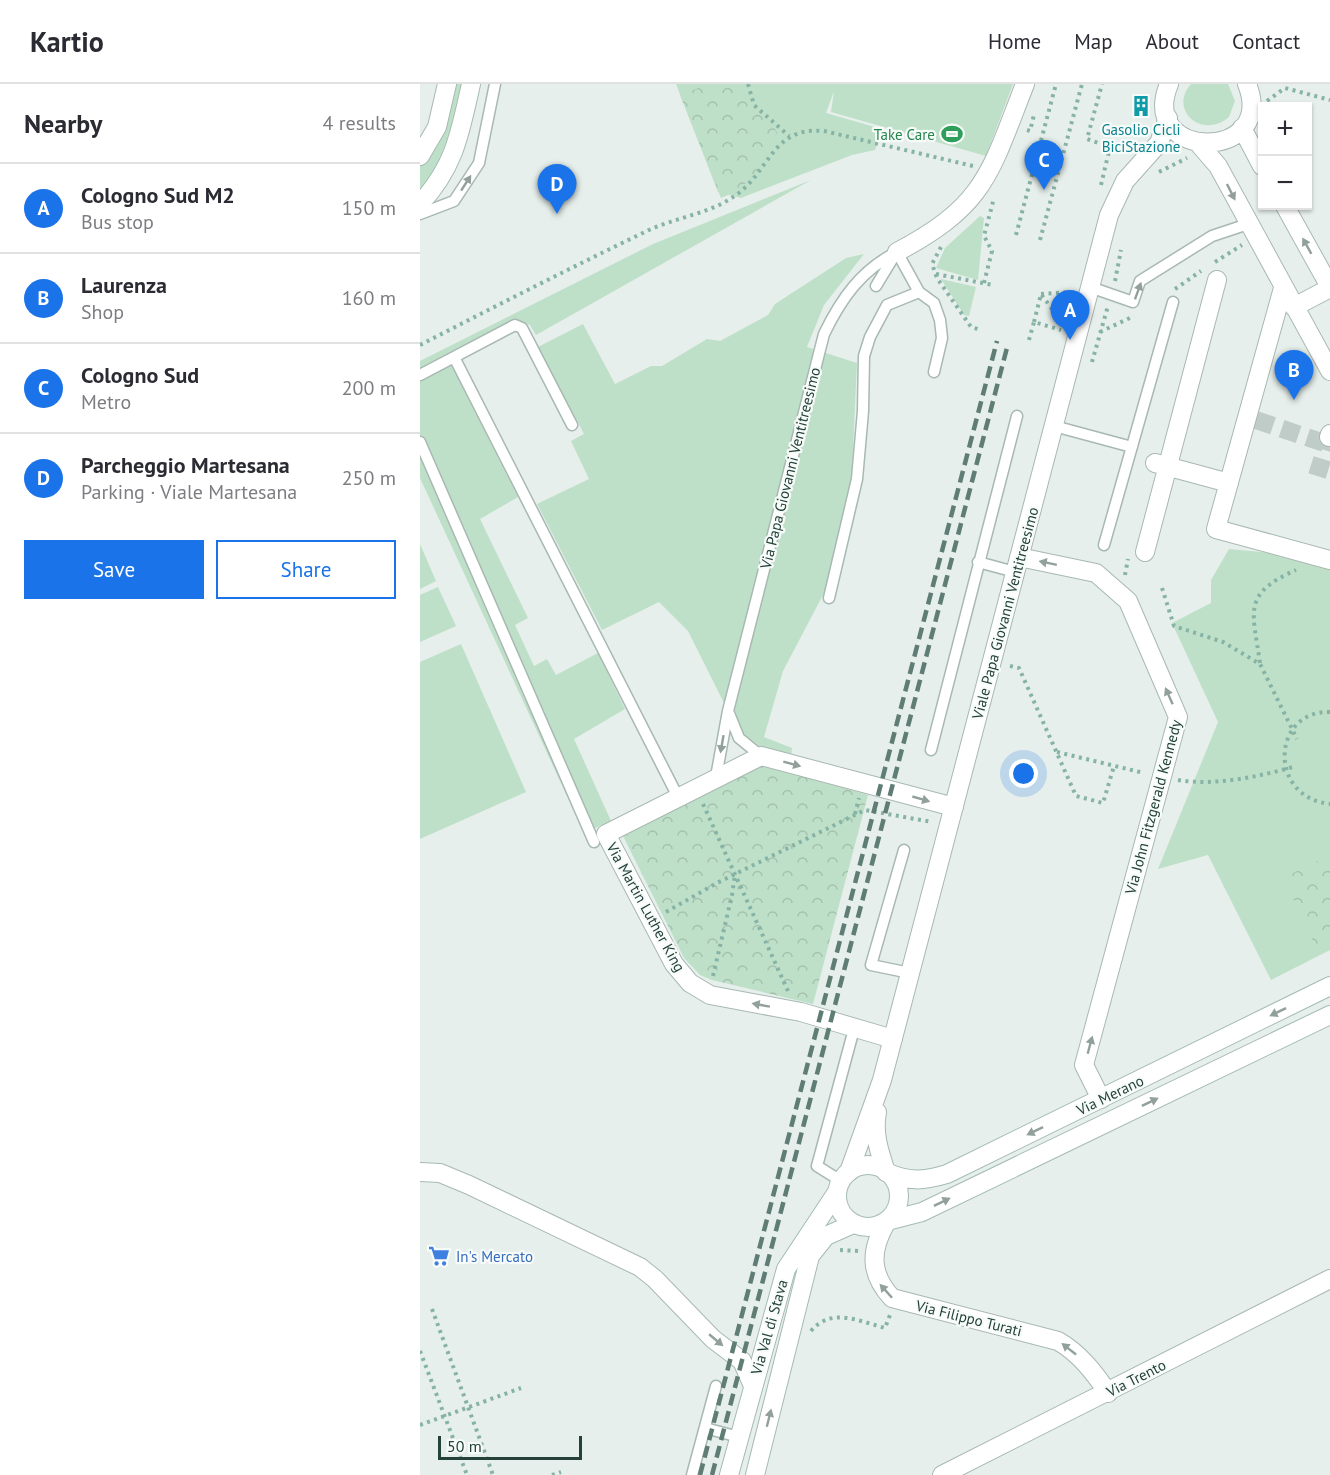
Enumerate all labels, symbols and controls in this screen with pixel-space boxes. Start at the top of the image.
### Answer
text: Kartio [30,23,104,60]
text: Home [988,28,1041,55]
text: Map [1074,28,1113,55]
text: About [1146,28,1199,55]
text: Contact [1232,28,1300,55]
building icon: Gasolio Cicli BiciStazione [1129,94,1153,118]
map controls [1258,102,1312,210]
button: + [1258,102,1312,156]
text: Nearby [24,107,102,140]
text: 4 results [323,110,396,136]
place label: Gasolio Cicli BiciStazione [1101,120,1181,156]
sports icon: Take Care [940,122,964,146]
place label: Take Care [874,125,935,144]
pin: C [1024,141,1064,190]
button: − [1258,156,1312,210]
pin: D [538,164,576,214]
one-way arrow [461,175,472,191]
text: Cologno Sud M2 [81,181,235,209]
one-way arrow [1226,183,1236,200]
text: A [37,195,50,221]
text: 150 m [342,195,396,221]
text: Bus stop [81,209,154,235]
one-way arrow [1302,237,1312,254]
text: Laurenza [81,271,167,299]
one-way arrow [1133,281,1143,299]
text: B [38,285,49,311]
text: 160 m [342,285,396,311]
pin: A [1050,290,1090,340]
text: Shop [81,299,124,325]
pin: B [1274,350,1314,400]
text: Cologno Sud [81,361,199,389]
street label: Via Papa Giovanni Ventitreesimo [756,365,824,572]
text: C [38,375,49,401]
text: 200 m [342,375,396,401]
text: Metro [81,389,131,415]
text: Parcheggio Martesana [81,451,290,479]
text: D [37,465,50,491]
text: 250 m [342,465,396,491]
text: Parking · Viale Martesana [81,479,297,505]
street label: Viale Papa Giovanni Ventitreesimo [967,505,1043,722]
button: Save [24,540,204,599]
button: Share [216,540,396,599]
one-way arrow [1039,557,1058,567]
one-way arrow [1164,687,1174,705]
street label: Via John Fitzgerald Kennedy [1120,718,1185,897]
one-way arrow [717,735,726,754]
your location [1009,759,1038,788]
one-way arrow [783,760,801,770]
one-way arrow [912,795,930,804]
street label: Via Martin Luther King [602,838,689,975]
one-way arrow [752,1000,771,1009]
one-way arrow [1269,1007,1286,1017]
one-way arrow [1085,1036,1095,1054]
street label: Via Merano [1072,1071,1147,1120]
one-way arrow [1142,1097,1159,1106]
one-way arrow [1027,1126,1044,1136]
one-way arrow [933,1198,950,1207]
supermarket icon: In's Mercato [427,1244,451,1268]
place label: In's Mercato [456,1247,533,1266]
street label: Via Val di Stava [746,1277,792,1378]
one-way arrow [879,1283,893,1298]
street label: Via Filippo Turati [913,1295,1024,1340]
one-way arrow [708,1333,723,1346]
one-way arrow [1062,1343,1078,1355]
street label: Via Trento [1102,1355,1169,1401]
one-way arrow [764,1409,774,1427]
scale bar [438,1433,582,1460]
text: 50 m [447,1436,482,1456]

